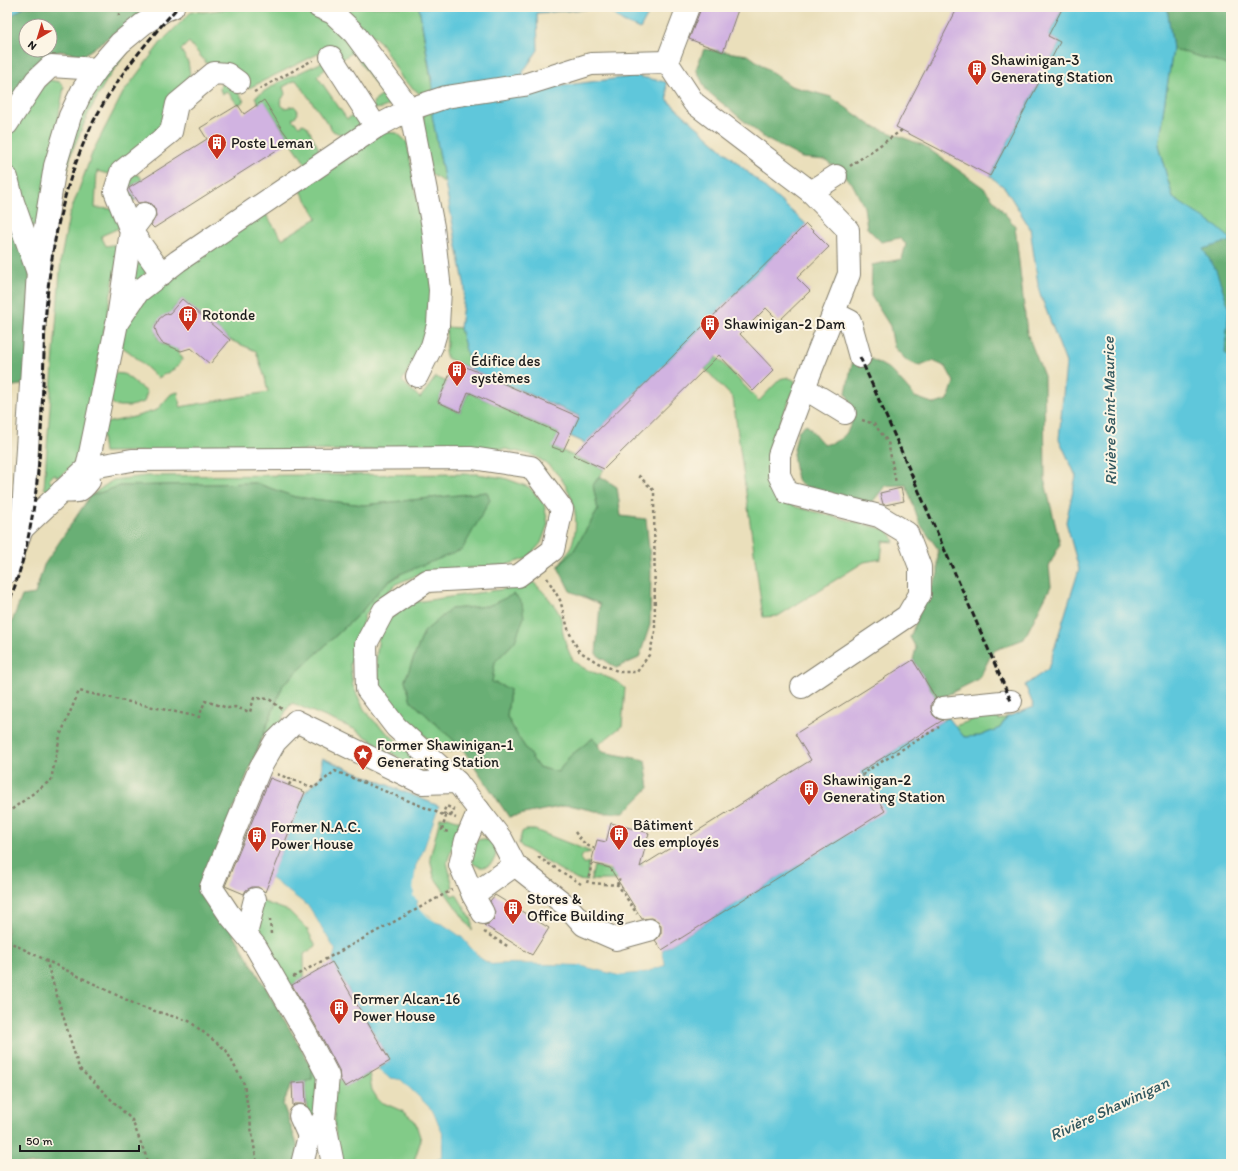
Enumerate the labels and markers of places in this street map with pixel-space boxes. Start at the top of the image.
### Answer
place label: Shawinigan-3 Generating Station [991,51,1113,86]
building icon: Shawinigan-3 Generating Station [966,58,988,86]
building icon: Poste Leman [206,132,228,160]
place label: Poste Leman [231,134,314,152]
building icon: Rotonde [177,304,199,332]
place label: Rotonde [202,306,255,324]
building icon: Shawinigan-2 Dam [699,313,721,341]
place label: Shawinigan-2 Dam [724,315,846,333]
place label: Édifice des systèmes [471,352,541,387]
building icon: Édifice des systèmes [446,359,468,387]
place label: Former Shawinigan-1 Generating Station [377,736,514,771]
place icon: Former Shawinigan-1 Generating Station [352,743,374,771]
place label: Shawinigan-2 Generating Station [823,771,945,806]
building icon: Shawinigan-2 Generating Station [798,778,820,806]
place label: Bâtiment des employés [633,816,719,851]
place label: Former N.A.C. Power House [271,818,361,853]
building icon: Bâtiment des employés [608,823,630,851]
building icon: Former N.A.C. Power House [246,825,268,853]
place label: Stores & Office Building [527,890,625,925]
building icon: Stores & Office Building [502,897,524,925]
place label: Former Alcan-16 Power House [353,990,460,1025]
building icon: Former Alcan-16 Power House [328,997,350,1025]

